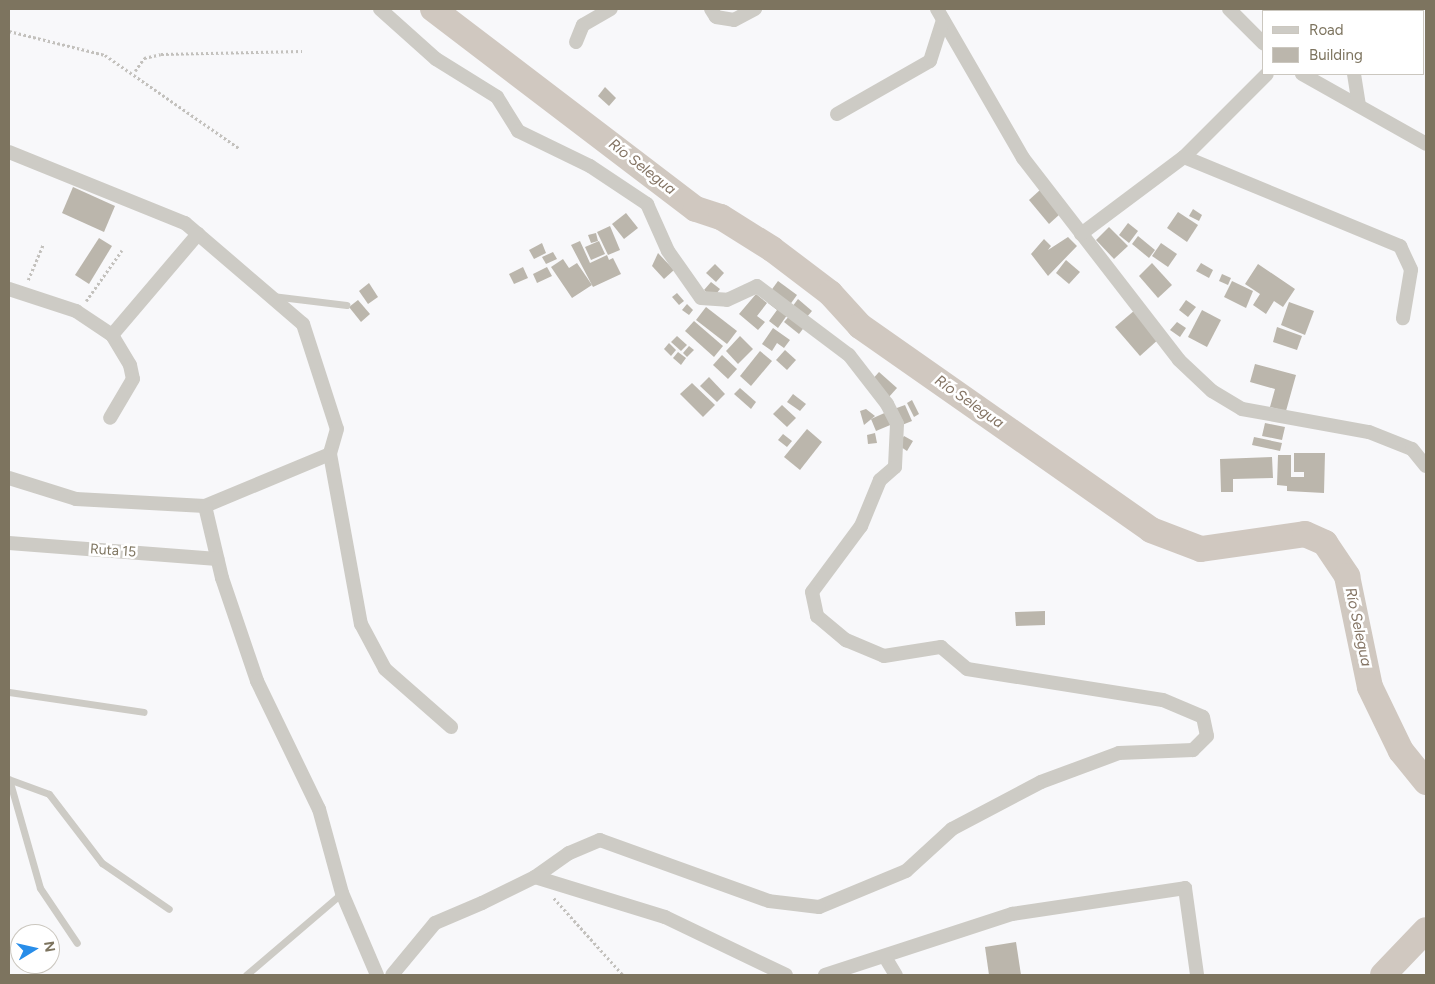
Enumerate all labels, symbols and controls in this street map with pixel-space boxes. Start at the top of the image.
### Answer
legend [1262,10,1425,75]
text: Road [1309,21,1344,39]
text: Building [1309,46,1363,64]
water label: Río Selegua [605,135,679,199]
water label: Río Selegua [931,372,1007,432]
street label: Ruta 15 [89,541,137,561]
water label: Río Selegua [1341,586,1375,668]
north arrow [10,924,60,974]
text: N [40,940,59,953]

